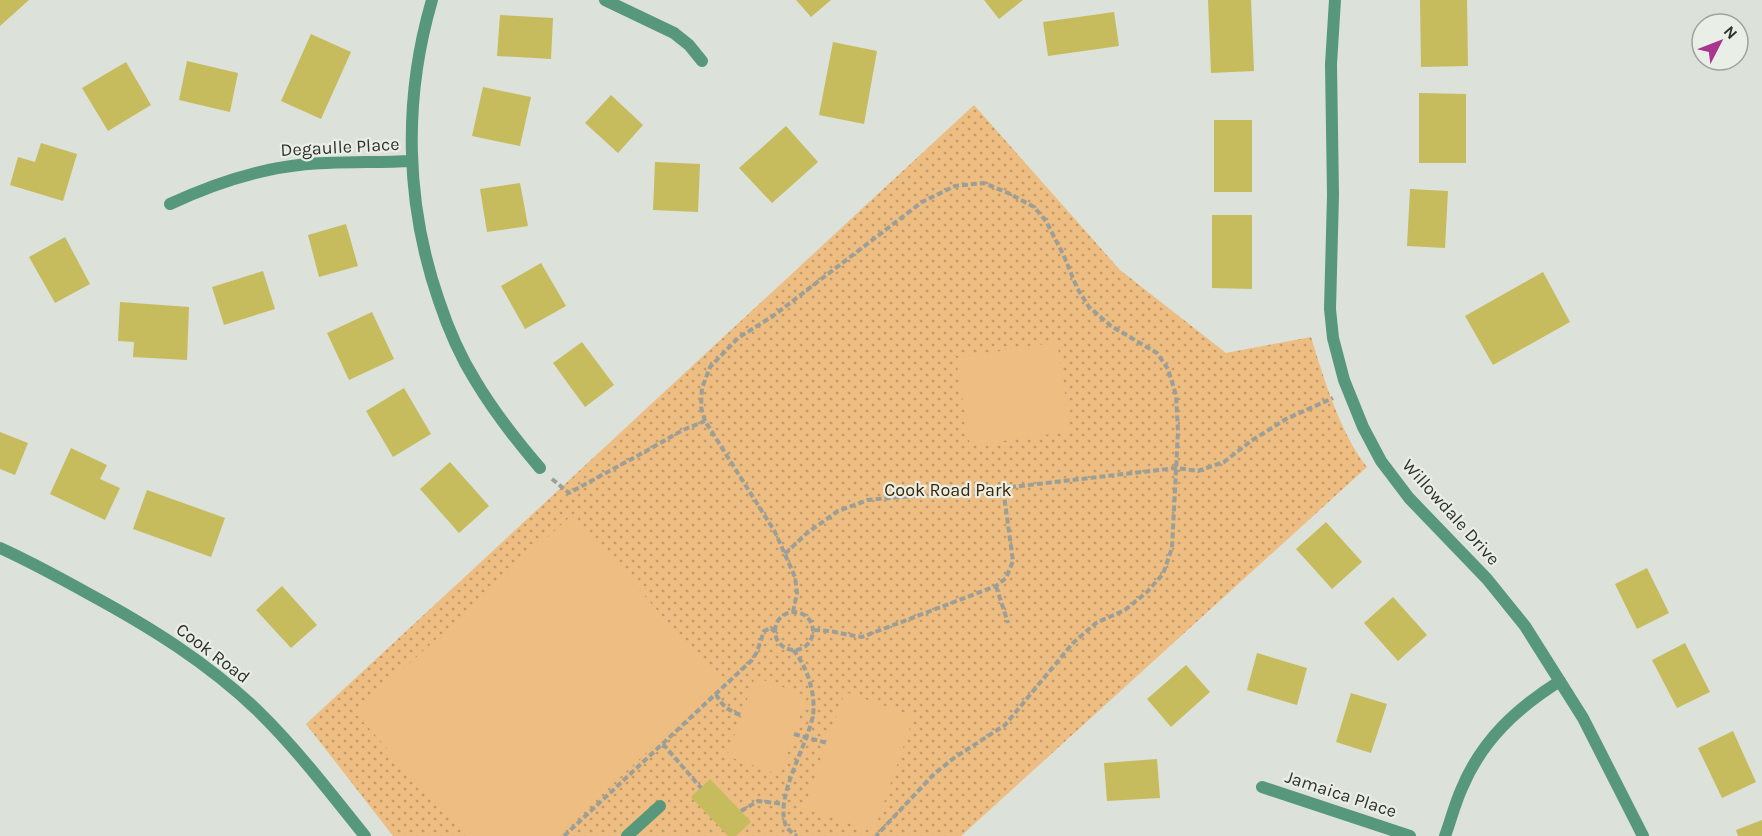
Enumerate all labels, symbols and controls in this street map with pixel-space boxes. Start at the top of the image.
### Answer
north arrow [1690,12,1750,72]
text: N [1720,22,1742,43]
street label: Degaulle Place [280,133,400,161]
street label: Willowdale Drive [1397,454,1505,570]
park label: Cook Road Park [884,479,1012,501]
street label: Cook Road [172,618,254,688]
street label: Jamaica Place [1282,766,1400,822]

